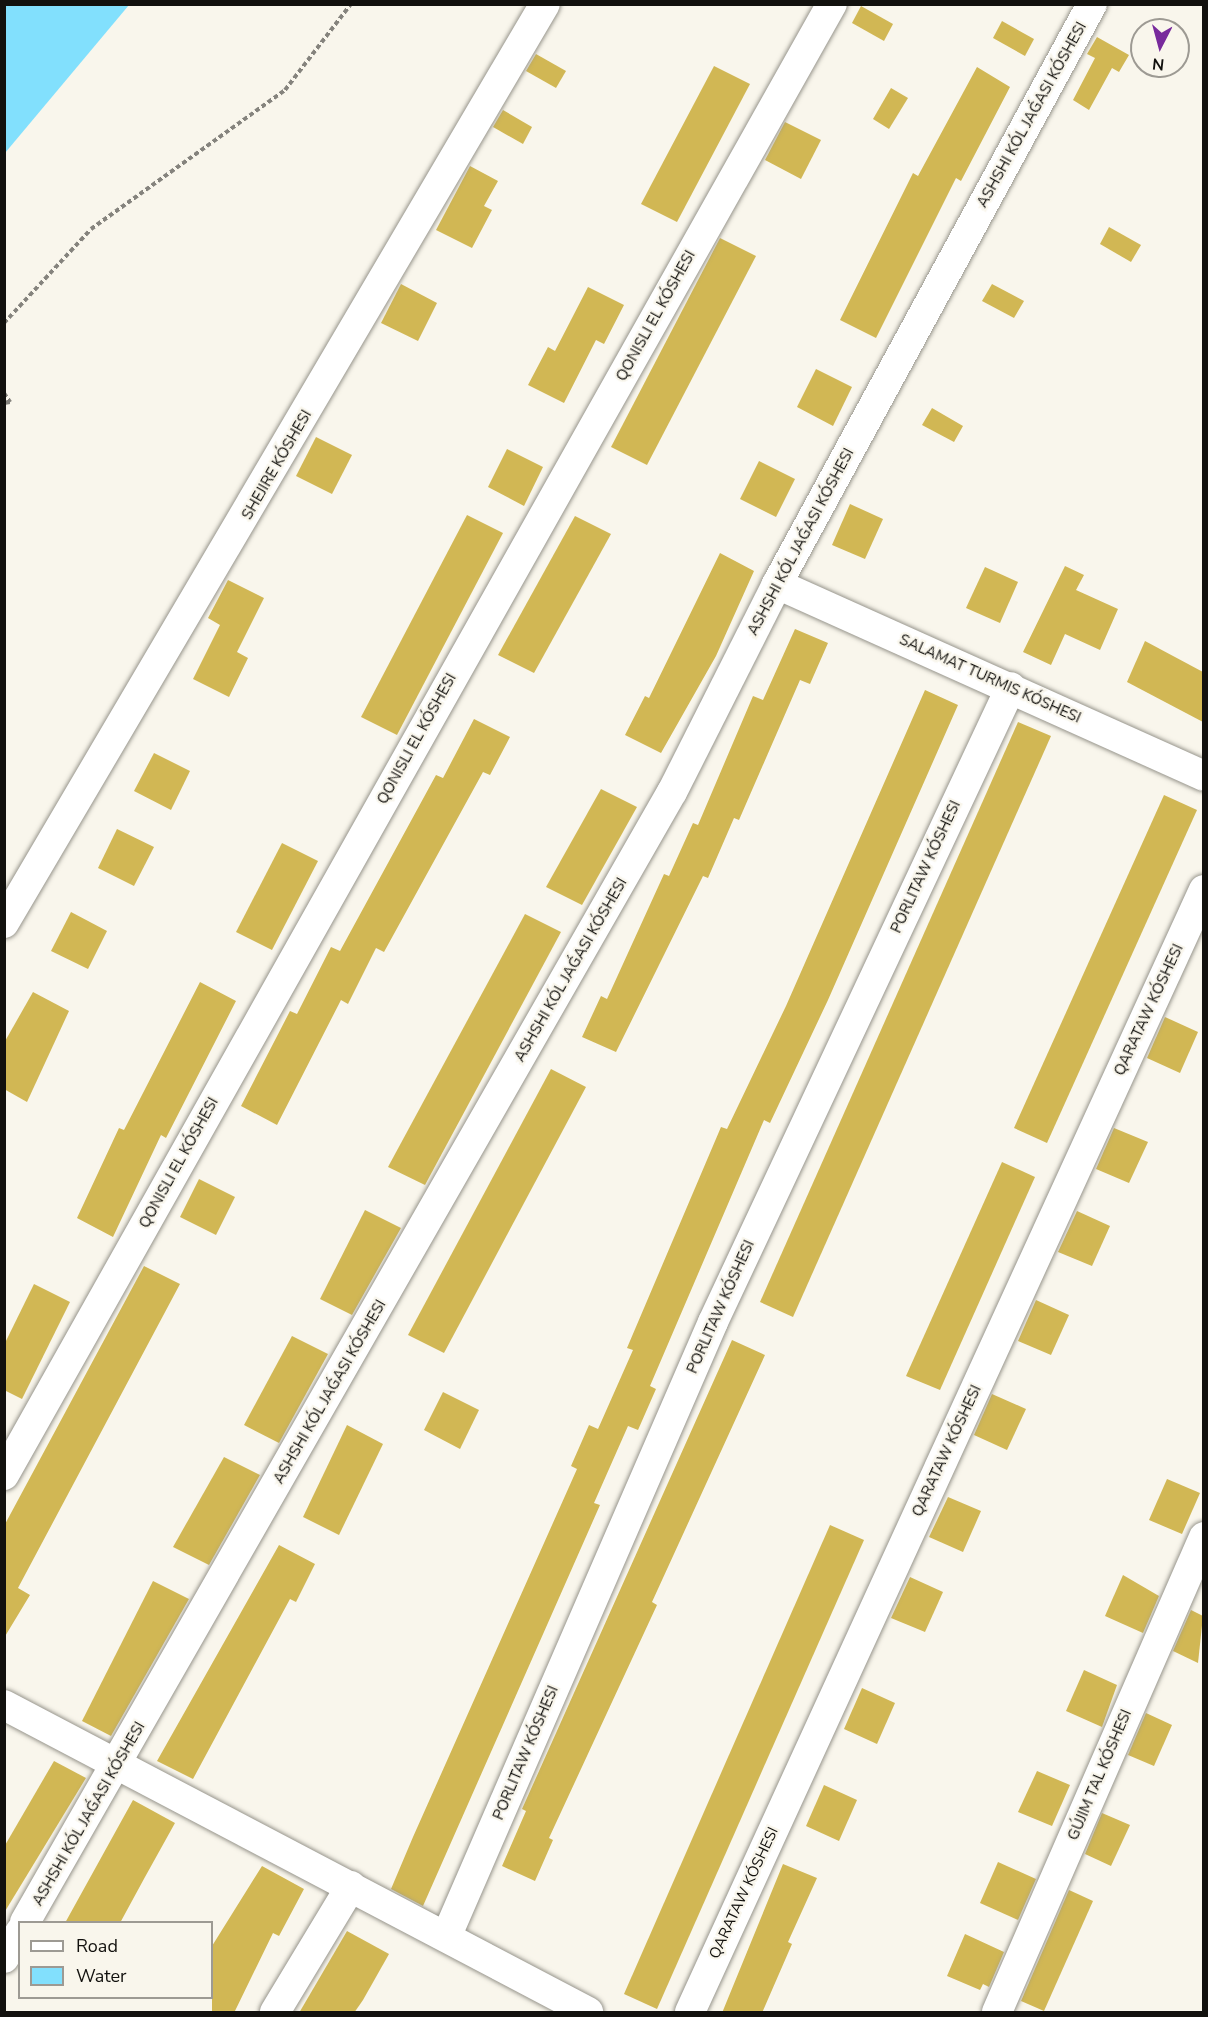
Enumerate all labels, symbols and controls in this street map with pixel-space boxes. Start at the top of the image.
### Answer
north arrow [1130,18,1190,78]
street label: ASHSHI KÓL JAǴASI KÓSHESI [973,19,1091,211]
text: N [1151,52,1165,75]
street label: QONISLI EL KÓSHESI [613,248,699,384]
street label: SHEJIRE KÓSHESI [238,407,316,523]
street label: ASHSHI KÓL JAǴASI KÓSHESI [744,445,858,639]
street label: SALAMAT TURMIS KÓSHESI [896,631,1084,727]
street label: QONISLI EL KÓSHESI [374,671,460,807]
street label: PORLITAW KÓSHESI [887,798,965,936]
street label: ASHSHI KÓL JAǴASI KÓSHESI [511,875,631,1065]
street label: QARATAW KÓSHESI [1111,941,1187,1079]
street label: QONISLI EL KÓSHESI [136,1095,222,1231]
street label: PORLITAW KÓSHESI [683,1238,759,1376]
street label: ASHSHI KÓL JAǴASI KÓSHESI [270,1297,390,1487]
street label: QARATAW KÓSHESI [909,1382,985,1520]
street label: PORLITAW KÓSHESI [490,1683,562,1823]
street label: GÚJIM TAL KÓSHESI [1064,1707,1136,1843]
street label: ASHSHI KÓL JAǴASI KÓSHESI [29,1719,149,1909]
street label: QARATAW KÓSHESI [706,1824,782,1962]
legend [18,1921,213,1999]
text: Road [76,1934,118,1958]
text: Water [76,1964,127,1988]

